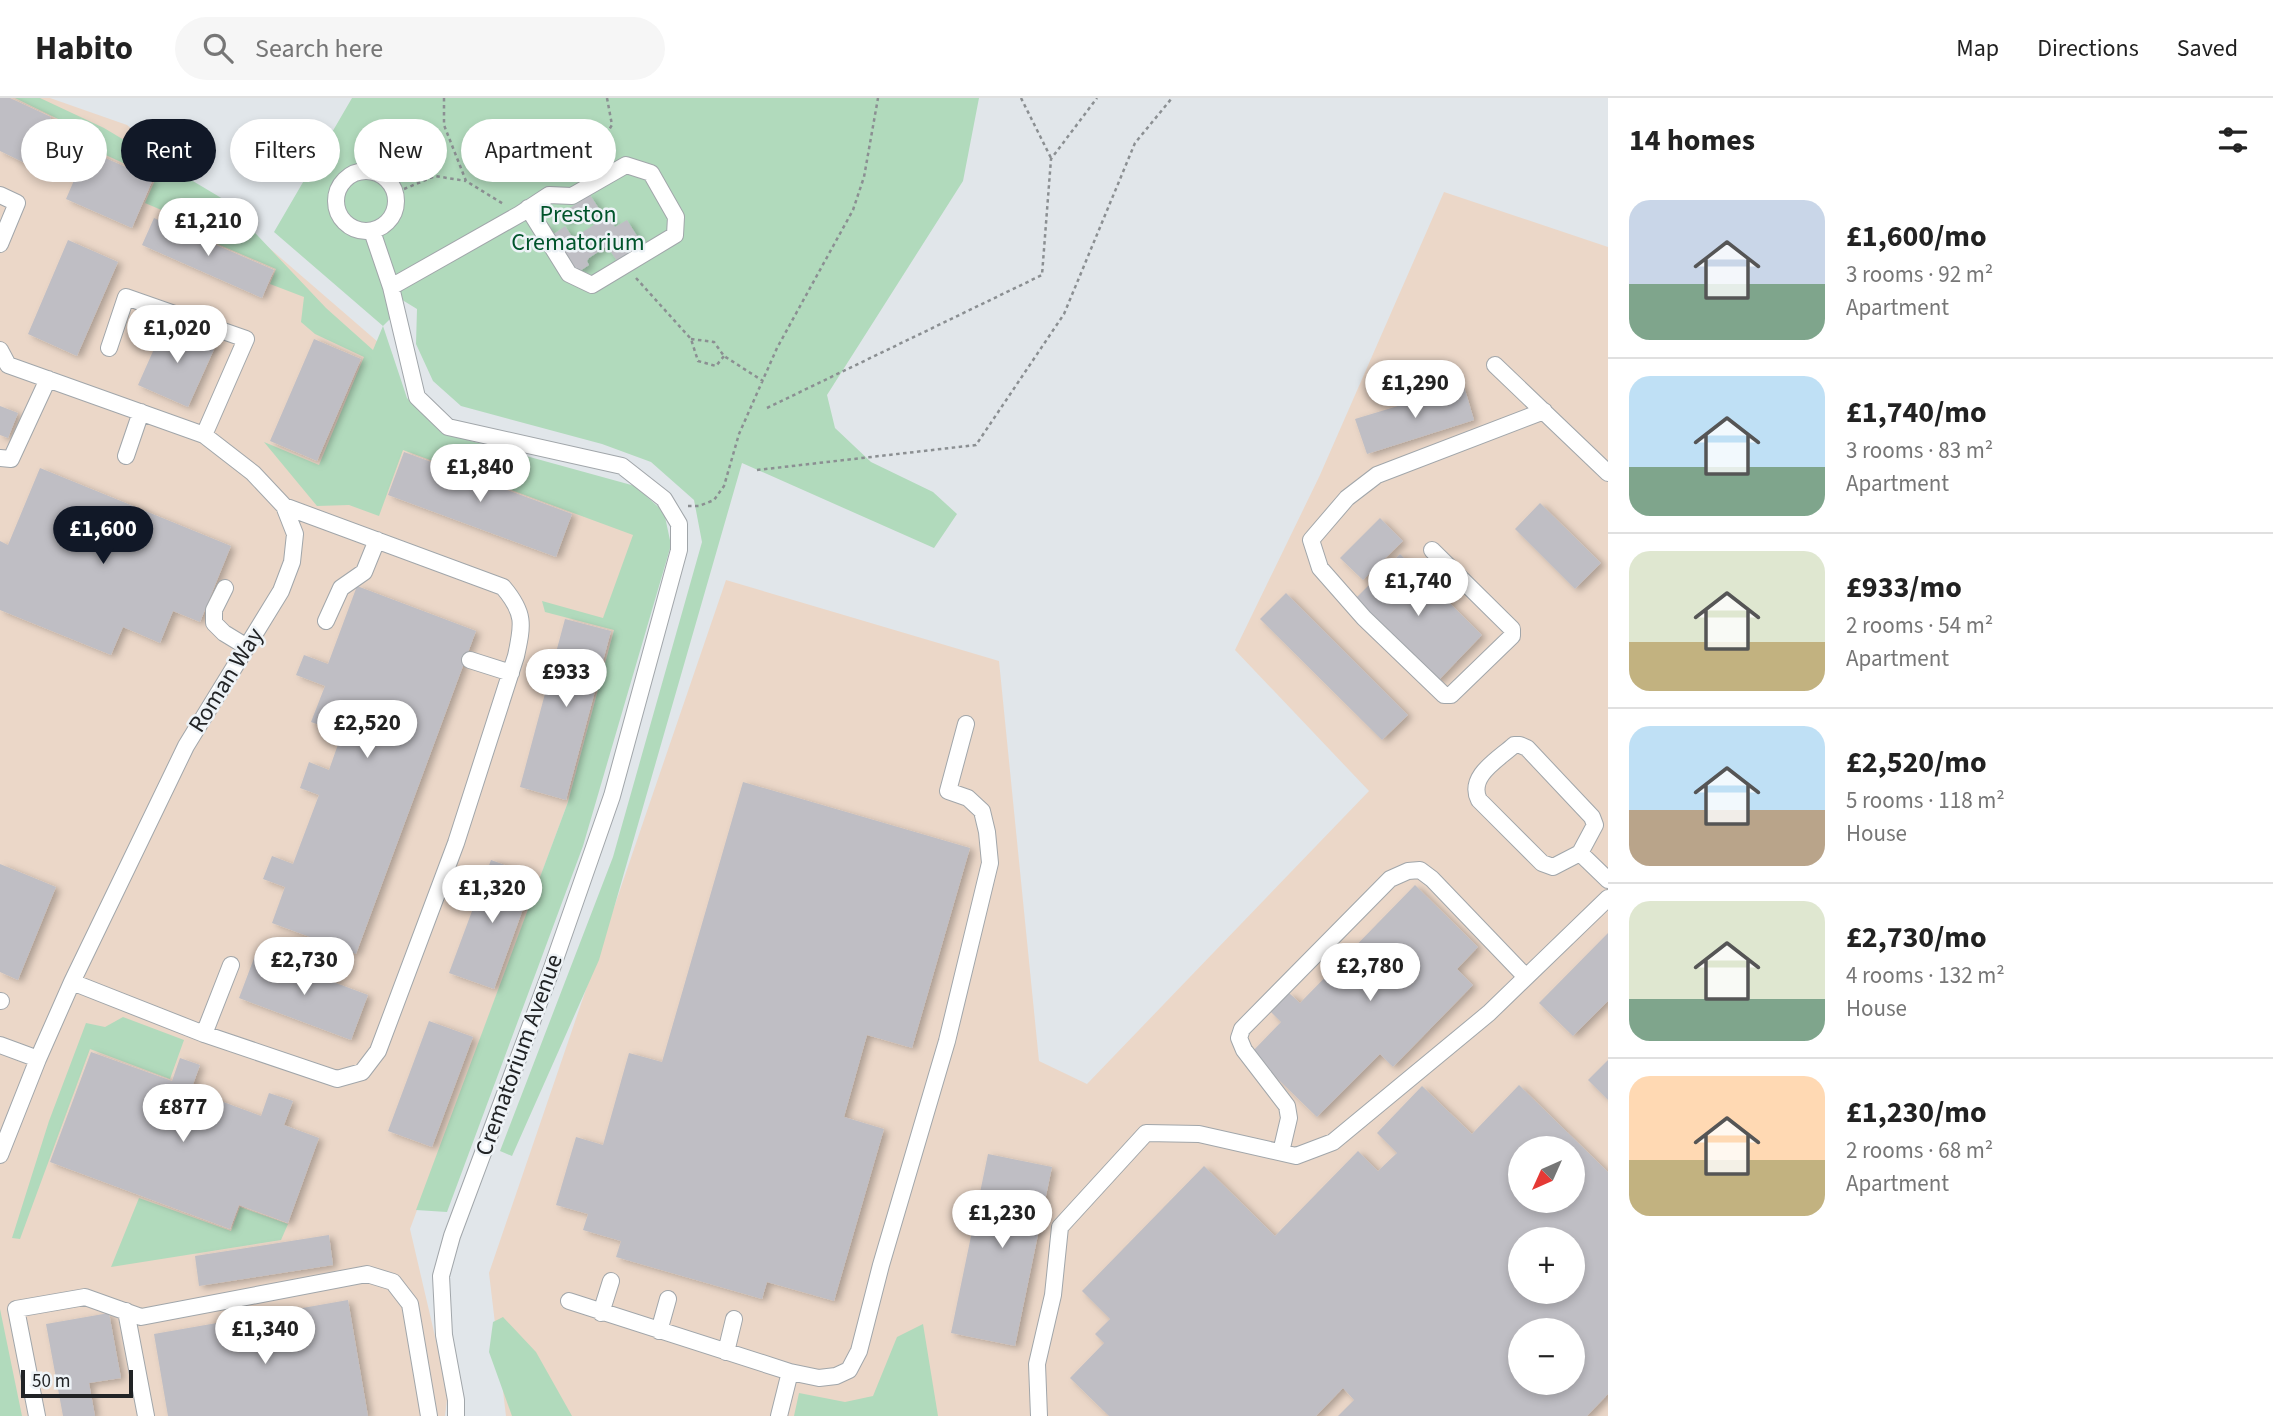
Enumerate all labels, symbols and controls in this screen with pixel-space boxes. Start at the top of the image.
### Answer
search box [175,17,665,80]
text: Habito [35,25,133,72]
icon: search [199,29,237,67]
text: Search here [255,30,383,67]
text: Map [1956,31,1999,66]
text: Directions [2037,31,2139,66]
text: Saved [2177,31,2238,66]
chip: Buy [21,119,107,182]
chip: Rent [121,119,216,182]
chip: Filters [230,119,340,182]
chip: New [354,119,447,182]
chip: Apartment [461,119,616,182]
text: 14 homes [1629,119,1755,162]
icon: filters [2214,121,2252,159]
park label: Preston Crematorium [511,197,645,260]
pin: £1,210 [151,198,265,258]
text: £1,210 [174,204,242,237]
text: £1,600/mo [1846,215,1987,258]
icon: home [1685,228,1769,312]
text: 3 rooms · 92 m² [1846,258,1993,291]
text: Apartment [1846,291,1949,324]
pin: £1,020 [120,306,234,365]
text: £1,020 [143,311,211,344]
pin: £1,290 [1358,360,1472,420]
text: £1,290 [1381,366,1449,399]
text: £1,740/mo [1846,391,1987,434]
icon: home [1685,404,1769,488]
text: 3 rooms · 83 m² [1846,434,1993,467]
pin: £1,840 [423,444,537,504]
text: £1,840 [446,450,514,483]
text: Apartment [1846,467,1949,500]
pin: £1,600 [46,506,160,566]
text: £1,600 [69,512,137,545]
pin: £1,740 [1361,559,1475,618]
text: £1,740 [1384,564,1452,597]
text: £933/mo [1846,566,1962,609]
icon: home [1685,579,1769,663]
text: 2 rooms · 54 m² [1846,609,1993,642]
street label: Roman Way [180,621,272,739]
text: Apartment [1846,642,1949,675]
pin: £933 [525,650,607,709]
text: £933 [542,655,590,688]
pin: £2,520 [310,700,424,760]
text: £2,520 [333,706,401,739]
text: £2,520/mo [1846,741,1987,784]
icon: home [1685,754,1769,838]
text: 5 rooms · 118 m² [1846,784,2005,817]
text: House [1846,817,1907,850]
pin: £1,320 [435,866,549,925]
text: £1,320 [458,871,526,904]
text: £2,730/mo [1846,916,1987,959]
icon: home [1685,929,1769,1013]
pin: £2,730 [247,937,361,997]
text: £2,730 [270,943,338,976]
pin: £2,780 [1313,944,1427,1003]
street label: Crematorium Avenue [466,949,572,1161]
text: £2,780 [1336,949,1404,982]
text: 4 rooms · 132 m² [1846,959,2005,992]
text: House [1846,992,1907,1025]
pin: £877 [142,1084,224,1144]
text: £877 [159,1090,207,1123]
text: £1,230/mo [1846,1091,1987,1134]
icon: home [1685,1104,1769,1188]
text: 2 rooms · 68 m² [1846,1134,1993,1167]
north arrow [1508,1136,1586,1213]
map controls [1508,1136,1585,1395]
text: Apartment [1846,1167,1949,1200]
pin: £1,230 [945,1190,1059,1250]
text: £1,230 [968,1196,1036,1229]
button: + [1508,1227,1585,1304]
pin: £1,340 [208,1306,322,1366]
text: £1,340 [231,1312,299,1345]
button: − [1508,1318,1585,1395]
scale bar [21,1367,133,1399]
text: 50 m [32,1368,70,1395]

